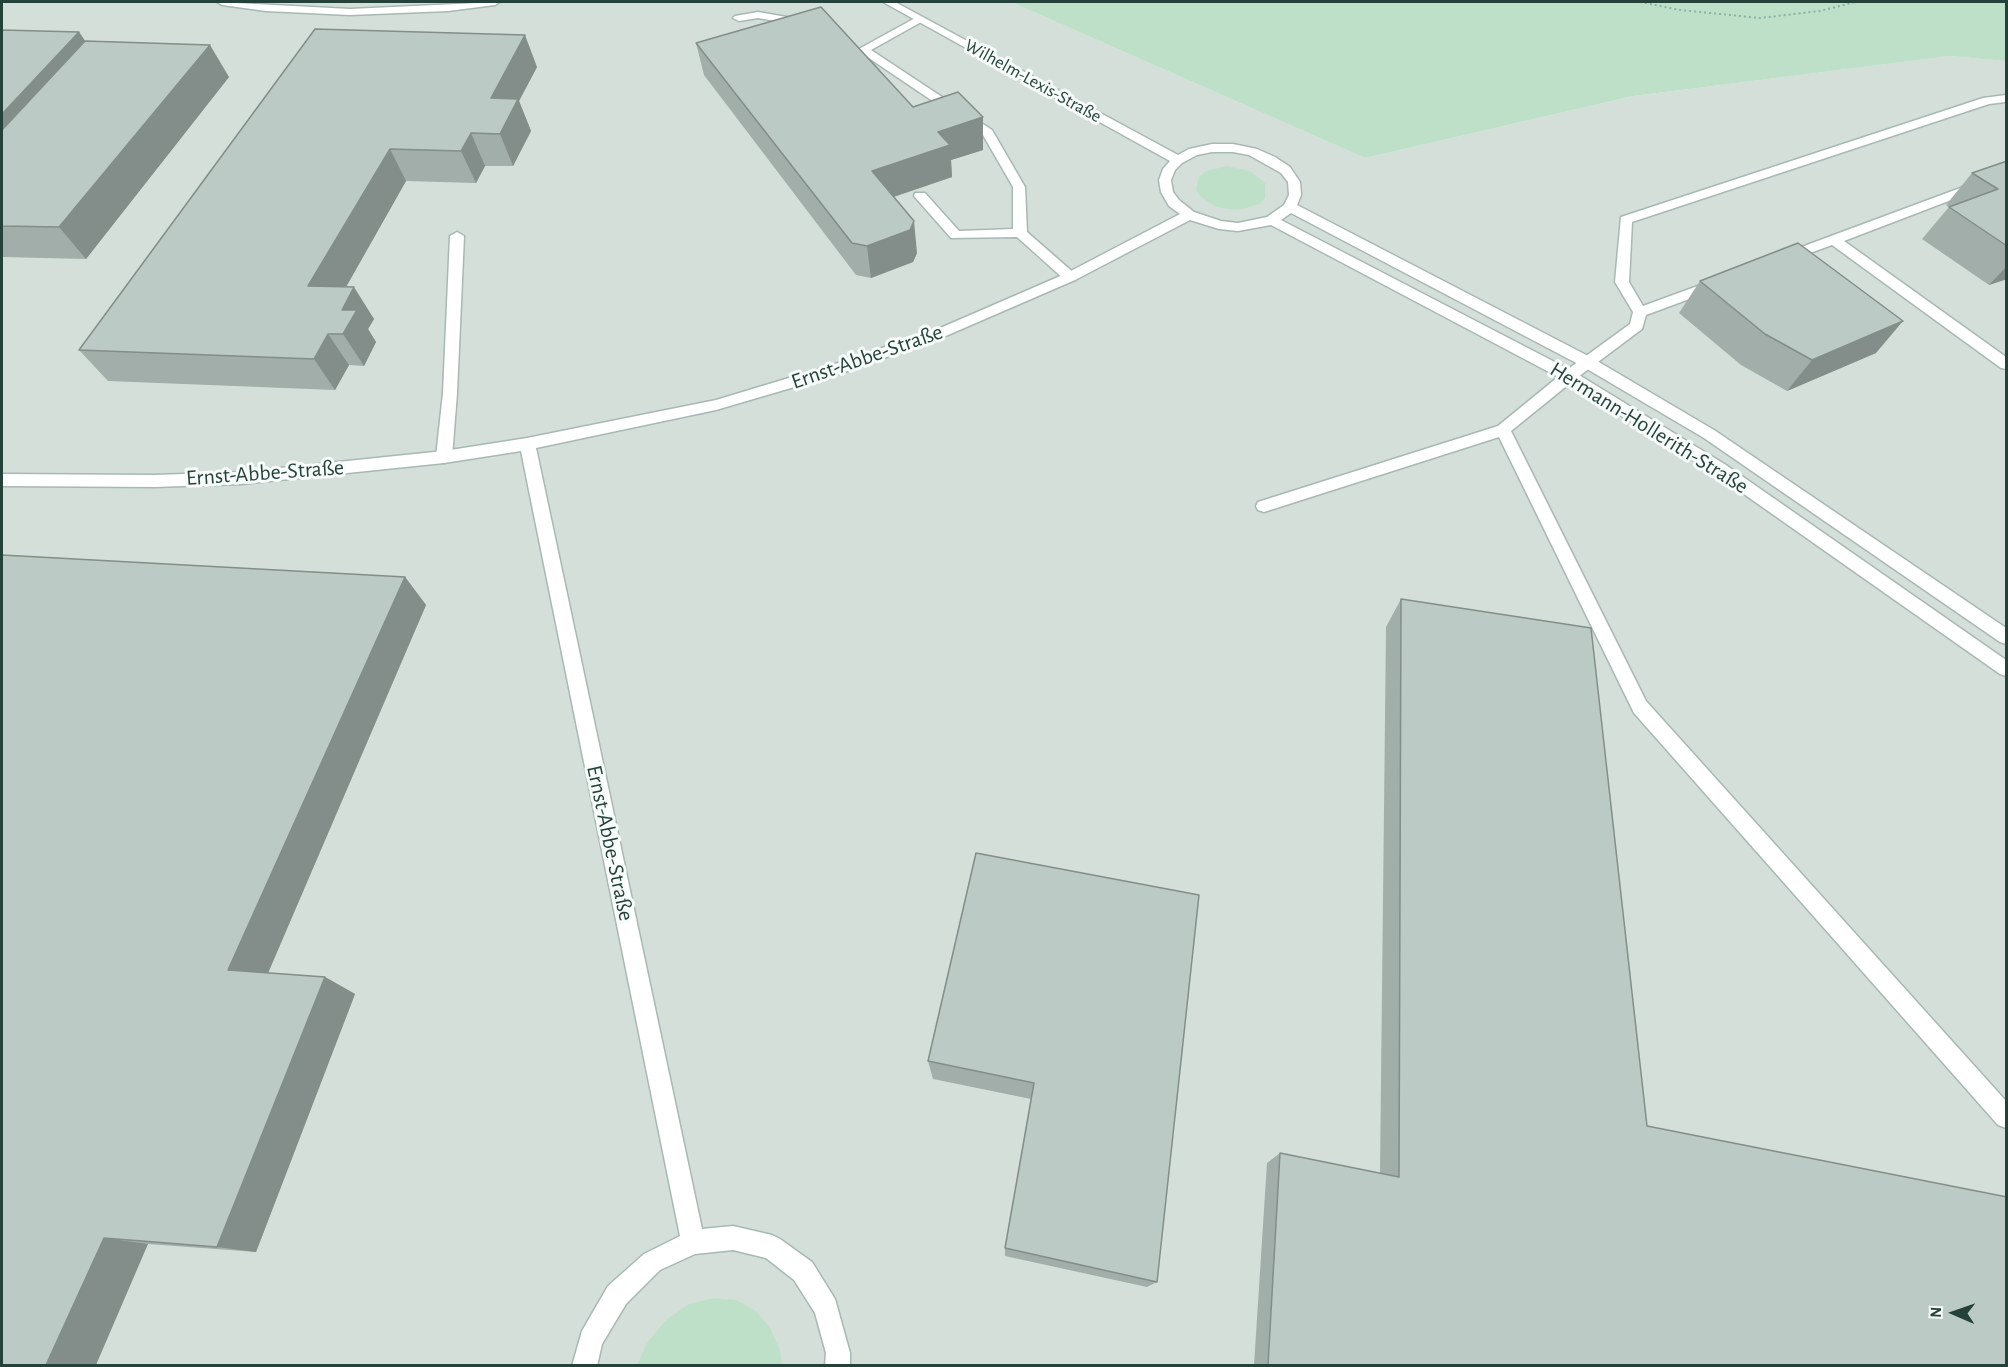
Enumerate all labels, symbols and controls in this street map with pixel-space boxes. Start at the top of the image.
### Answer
street label: Wilhelm-Lexis-Straße [961,35,1105,127]
street label: Ernst-Abbe-Straße [788,319,946,395]
street label: Hermann-Hollerith-Straße [1545,356,1753,500]
street label: Ernst-Abbe-Straße [185,454,345,492]
street label: Ernst-Abbe-Straße [581,763,639,923]
north arrow [1924,1283,1984,1343]
text: N [1928,1307,1944,1318]

